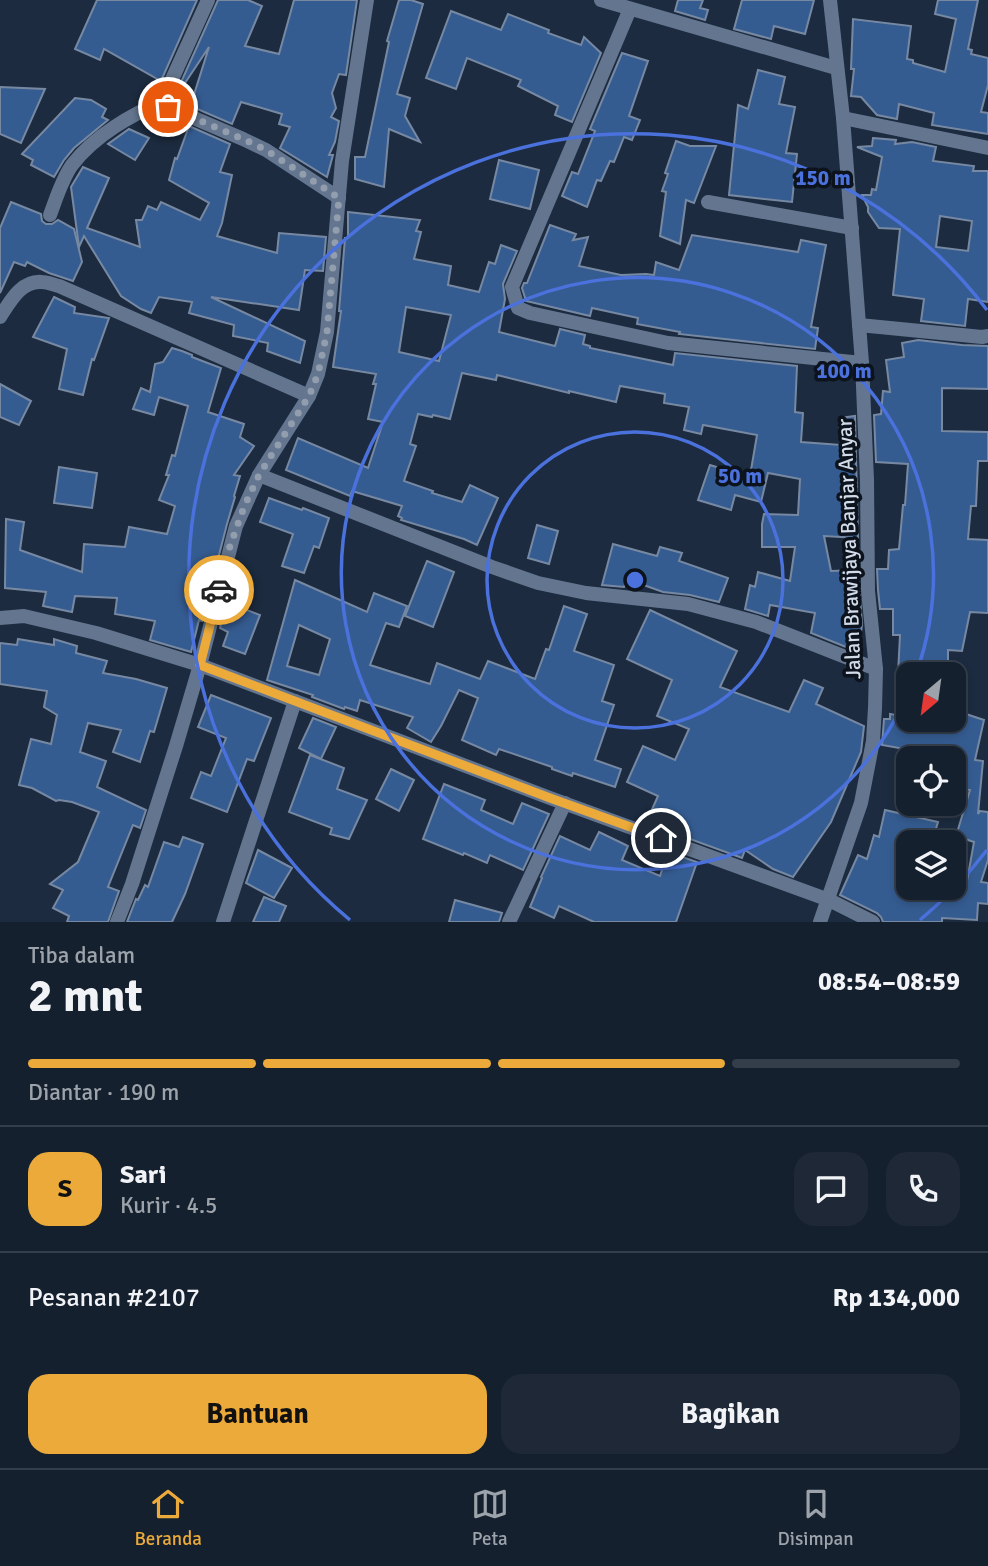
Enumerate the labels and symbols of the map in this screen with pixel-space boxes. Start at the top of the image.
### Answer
pin [138,77,198,137]
text: 150 m [795,165,851,191]
text: 100 m [816,358,872,384]
street label: Jalan Brawijaya Banjar Anyar [831,418,867,680]
text: 50 m [718,463,762,489]
courier [184,555,254,625]
centre of rings [623,568,647,592]
north arrow [896,662,966,732]
pin [631,808,691,868]

